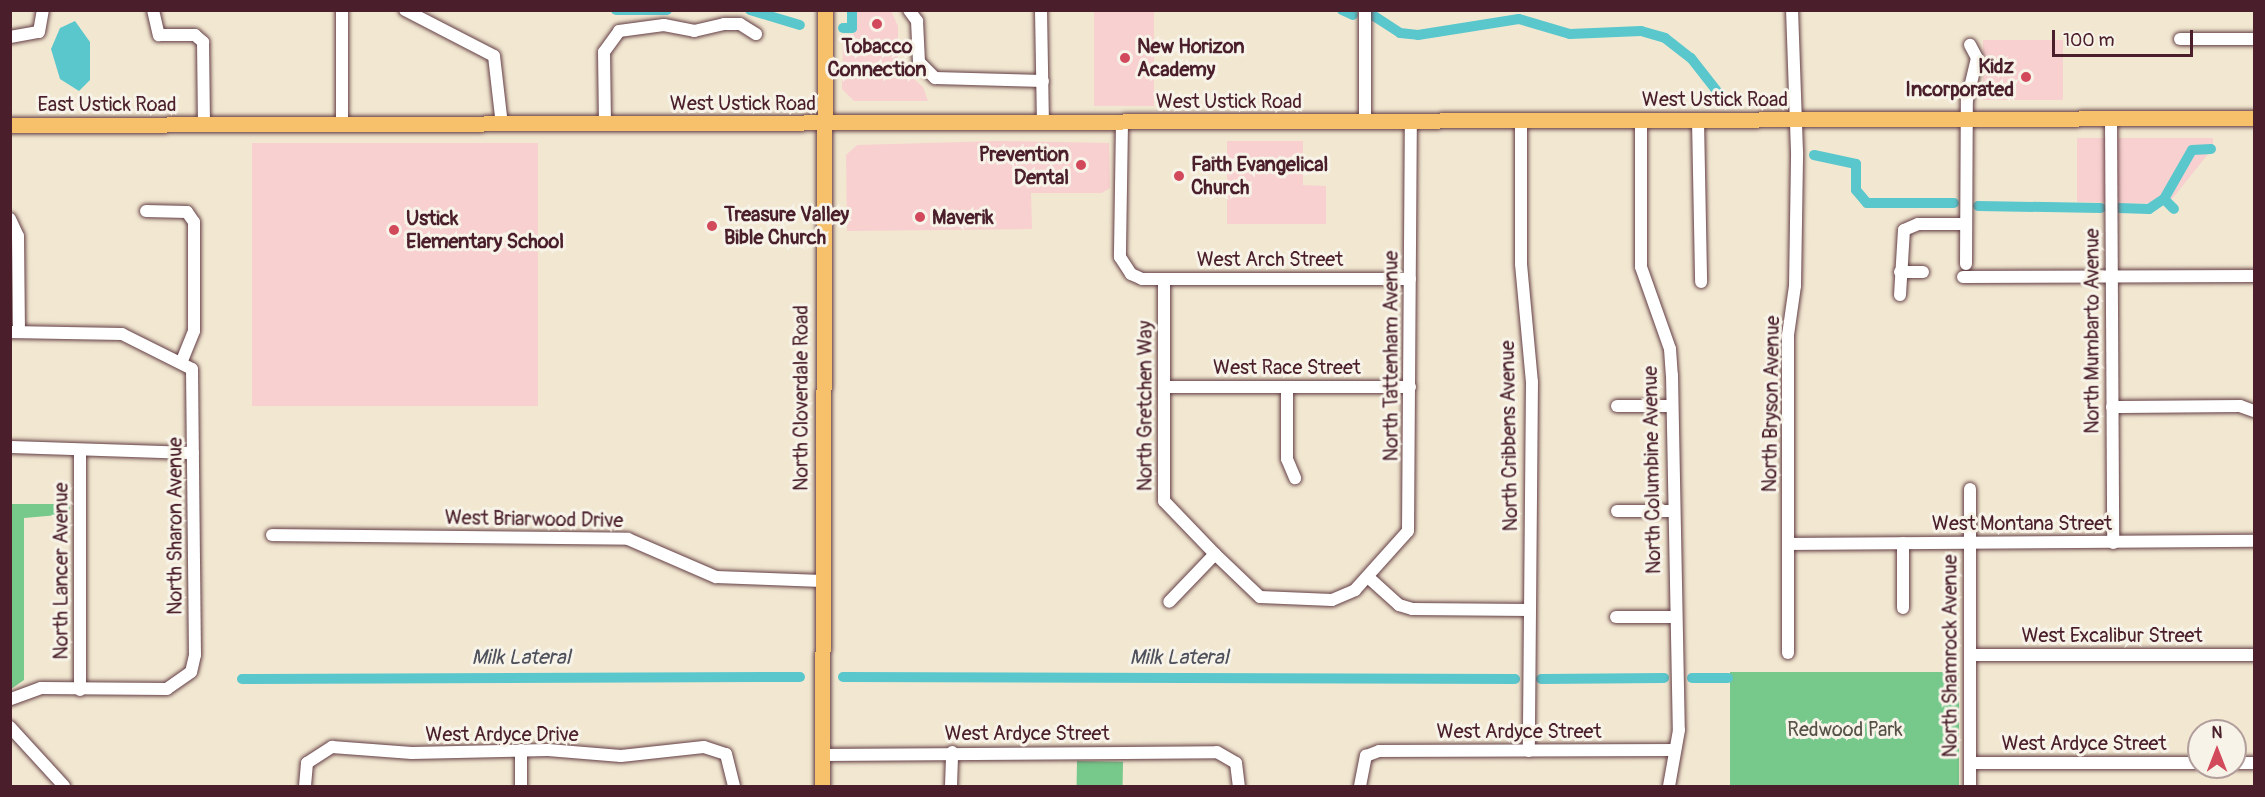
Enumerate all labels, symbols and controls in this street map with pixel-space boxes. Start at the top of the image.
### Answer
marker: Tobacco Connection [870,17,884,31]
scale bar [2055,18,2196,56]
text: 100 m [2063,29,2115,52]
place label: Tobacco Connection [827,34,927,81]
place label: New Horizon Academy [1137,34,1245,81]
marker: New Horizon Academy [1118,51,1132,65]
place label: Kidz Incorporated [1905,54,2014,101]
marker: Kidz Incorporated [2019,70,2033,84]
street label: West Ustick Road [1642,87,1788,111]
street label: West Ustick Road [1156,89,1302,113]
street label: West Ustick Road [670,91,816,115]
street label: East Ustick Road [37,92,177,116]
place label: Prevention Dental [979,142,1069,189]
place label: Faith Evangelical Church [1191,152,1328,199]
marker: Prevention Dental [1074,158,1088,172]
marker: Faith Evangelical Church [1172,169,1186,183]
place label: Treasure Valley Bible Church [724,202,849,249]
place label: Maverik [932,205,994,229]
place label: Ustick Elementary School [406,207,564,254]
marker: Maverik [913,210,927,224]
marker: Treasure Valley Bible Church [705,219,719,233]
marker: Ustick Elementary School [387,223,401,237]
street label: North Mumbarto Avenue [2080,228,2104,434]
street label: West Arch Street [1197,247,1343,271]
street label: North Tattenham Avenue [1379,251,1403,461]
street label: North Cloverdale Road [789,305,813,491]
street label: North Bryson Avenue [1757,315,1785,493]
street label: North Gretchen Way [1133,321,1157,491]
street label: North Cribbens Avenue [1495,340,1523,532]
street label: West Race Street [1213,355,1361,379]
street label: North Columbine Avenue [1638,366,1666,574]
street label: North Sharon Avenue [163,437,187,615]
street label: North Lancer Avenue [49,482,73,660]
street label: West Briarwood Drive [445,505,623,533]
street label: West Montana Street [1932,511,2112,535]
street label: North Shamrock Avenue [1938,554,1962,758]
street label: West Excalibur Street [2021,623,2203,647]
water label: Milk Lateral [471,645,571,671]
water label: Milk Lateral [1129,645,1229,671]
park label: Redwood Park [1787,717,1903,741]
street label: West Ardyce Street [1437,719,1601,743]
north arrow [2187,719,2247,779]
street label: West Ardyce Street [945,721,1109,745]
street label: West Ardyce Drive [425,722,579,746]
text: N [2212,723,2222,743]
street label: West Ardyce Street [2002,731,2166,755]

